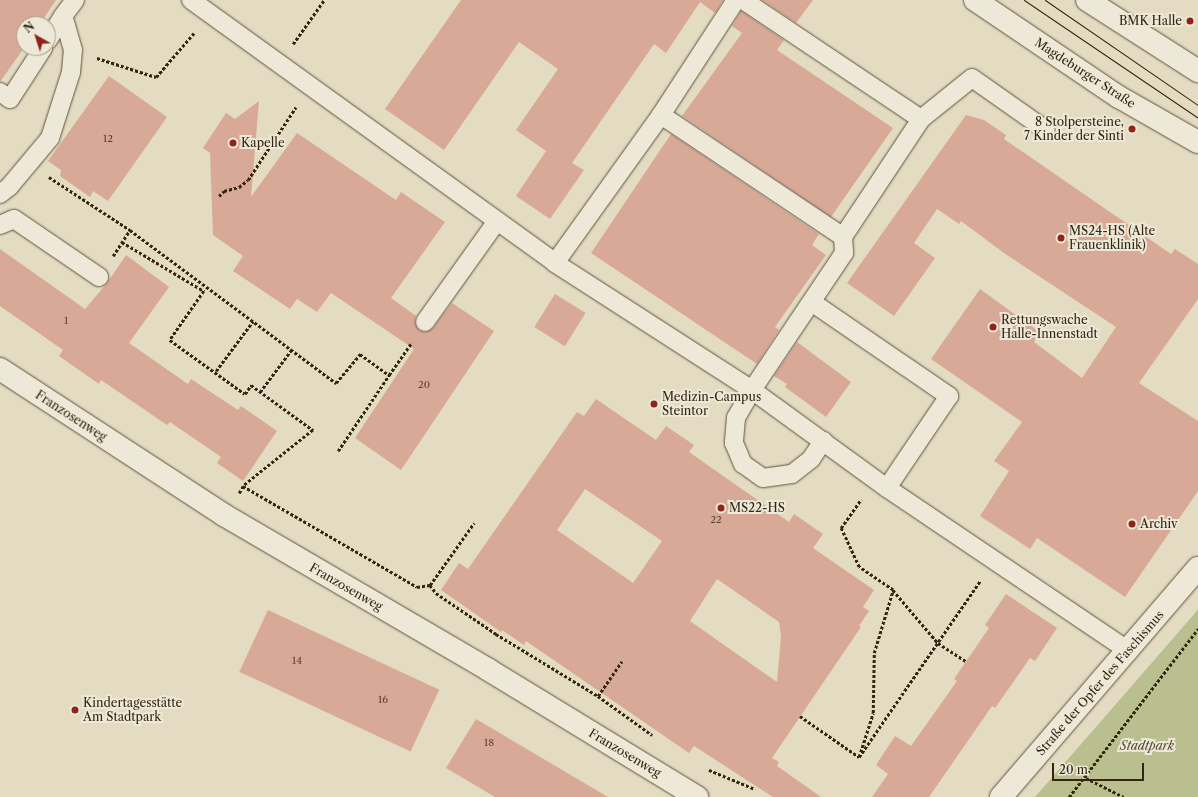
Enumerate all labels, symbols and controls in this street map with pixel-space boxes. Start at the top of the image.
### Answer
place label: BMK Halle [1119,14,1182,28]
north arrow [16,16,56,56]
marker: BMK Halle [1185,16,1195,26]
text: N [21,19,37,36]
street label: Magdeburger Straße [1032,35,1138,111]
place label: 8 Stolpersteine, 7 Kinder der Sinti [1024,115,1124,143]
marker: 8 Stolpersteine, 7 Kinder der Sinti [1127,124,1137,134]
house number: 12 [103,133,113,145]
place label: Kapelle [241,136,285,150]
marker: Kapelle [228,138,238,148]
place label: MS24-HS (Alte Frauenklinik) [1069,224,1155,252]
marker: MS24-HS (Alte Frauenklinik) [1056,233,1066,243]
place label: Rettungswache Halle-Innenstadt [1001,313,1098,341]
house number: 1 [64,315,68,327]
marker: Rettungswache Halle-Innenstadt [988,322,998,332]
house number: 20 [418,379,430,391]
street label: Franzosenweg [33,388,109,444]
place label: Medizin-Campus Steintor [662,390,761,418]
marker: Medizin-Campus Steintor [649,399,659,409]
place label: MS22-HS [729,501,785,515]
marker: MS22-HS [716,503,726,513]
house number: 22 [710,514,722,526]
place label: Archiv [1140,517,1178,531]
marker: Archiv [1127,519,1137,529]
street label: Franzosenweg [307,560,385,614]
street label: Straße der Opfer des Faschismus [1033,607,1167,759]
house number: 14 [292,655,302,667]
house number: 16 [378,694,388,706]
place label: Kindertagesstätte Am Stadtpark [83,696,182,724]
marker: Kindertagesstätte Am Stadtpark [70,705,80,715]
street label: Franzosenweg [586,726,664,780]
house number: 18 [484,737,494,749]
park label: Stadtpark [1120,739,1174,753]
scale bar [1054,755,1146,781]
text: 20 m [1059,762,1088,777]

